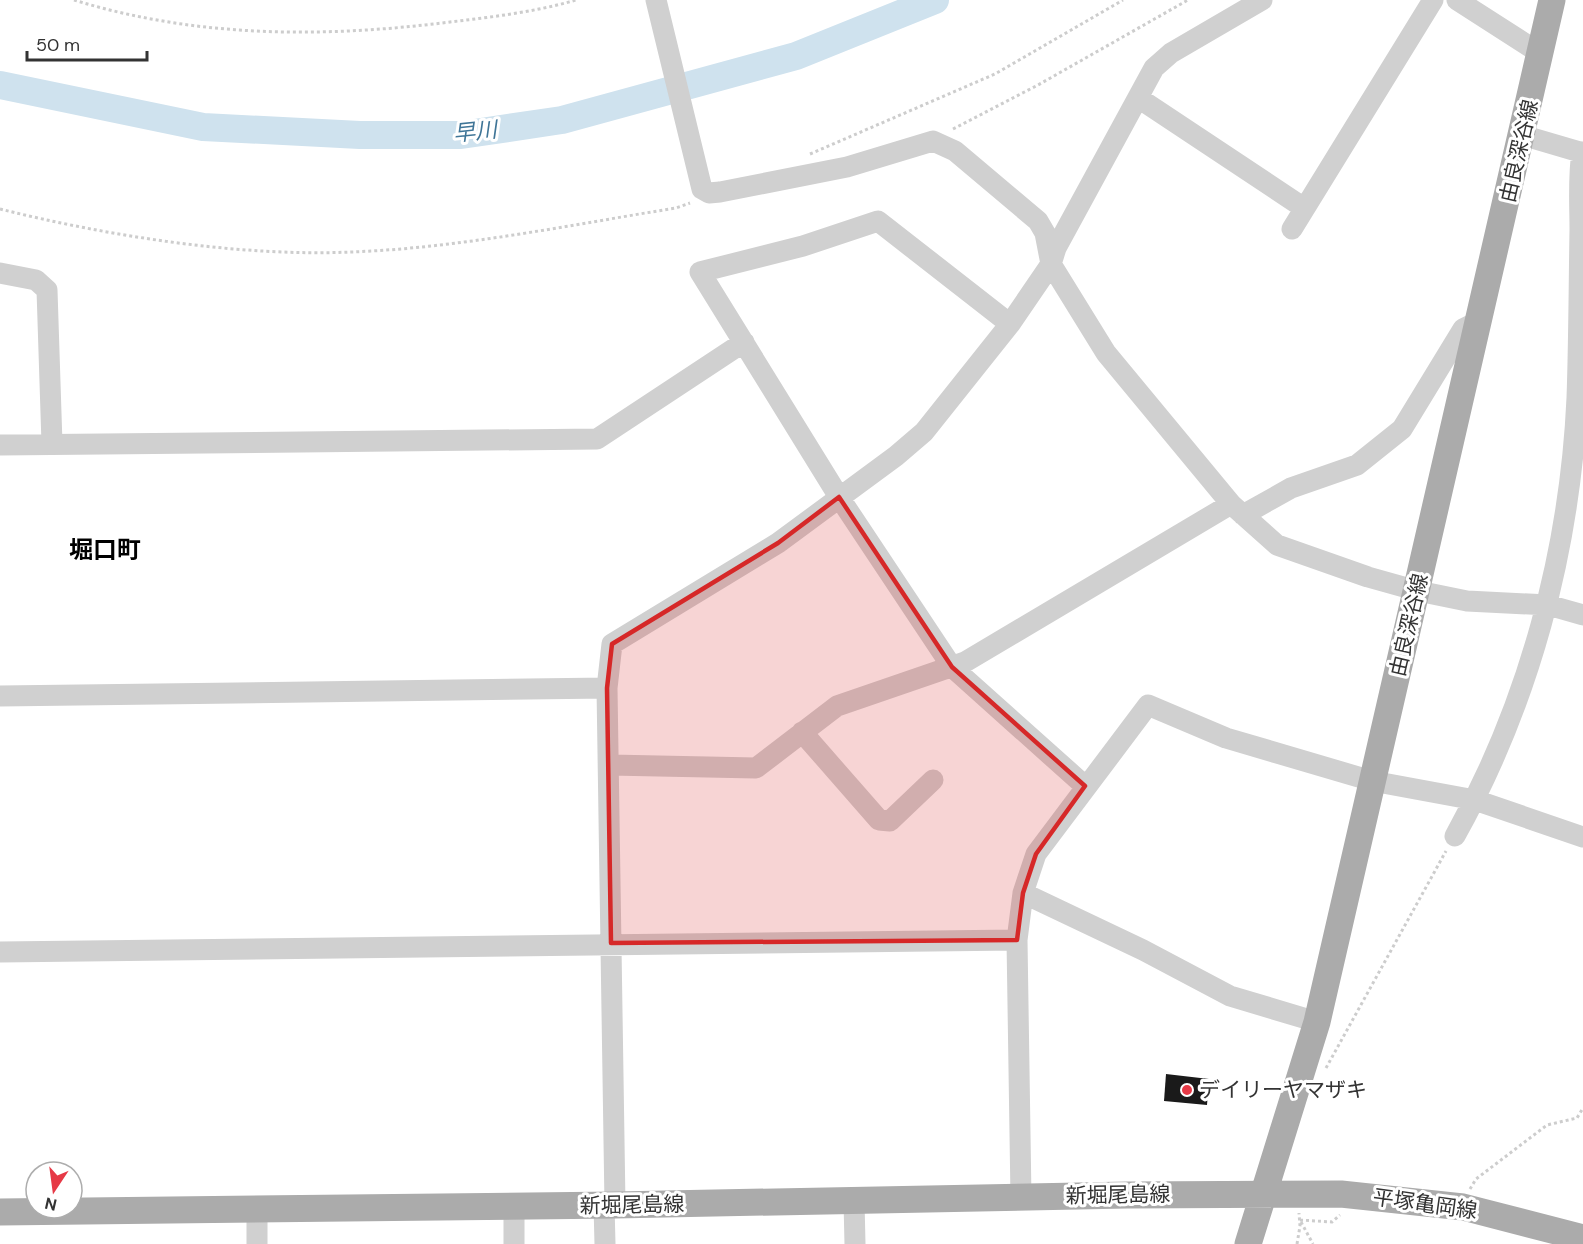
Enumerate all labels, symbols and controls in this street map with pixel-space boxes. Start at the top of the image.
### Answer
scale bar [27,24,147,62]
text: 50 m [36,33,80,57]
street label: 由良深谷線 [1494,97,1544,205]
water label: 早川 [452,115,500,148]
district label: 堀口町 [69,534,141,565]
street label: 由良深谷線 [1384,571,1434,679]
place label: デイリーヤマザキ [1199,1076,1367,1104]
marker: デイリーヤマザキ [1180,1083,1194,1097]
north arrow [24,1160,84,1220]
street label: 新堀尾島線 [1065,1180,1171,1210]
street label: 平塚亀岡線 [1371,1183,1479,1225]
street label: 新堀尾島線 [579,1190,685,1220]
text: N [43,1193,59,1216]

